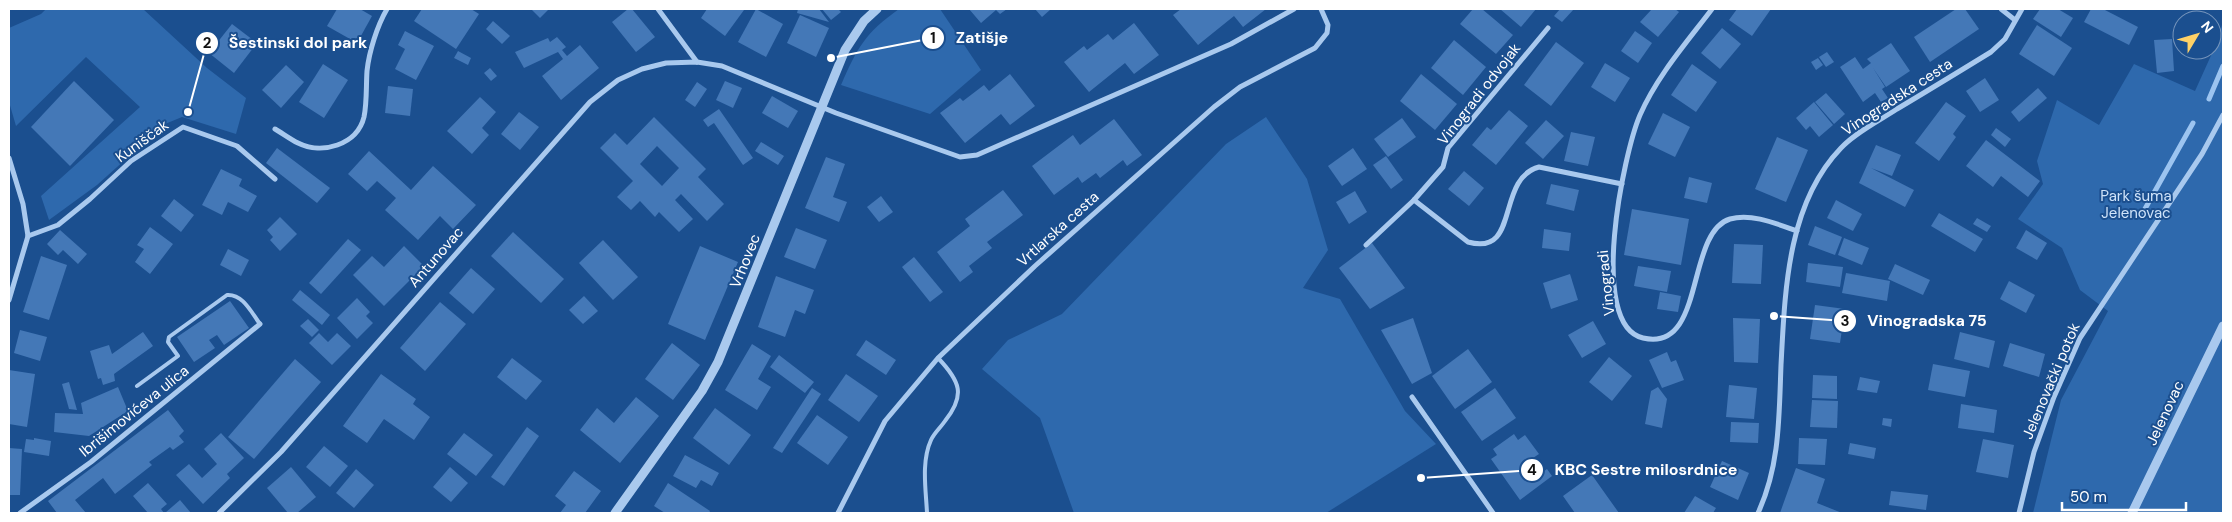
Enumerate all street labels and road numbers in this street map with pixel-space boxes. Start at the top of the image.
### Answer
street label: Vinogradi odvojak [1433,39,1525,149]
street label: Vinogradska cesta [1838,54,1956,140]
street label: Kuniščak [111,115,173,167]
street label: Vrtlarska cesta [1013,187,1103,271]
street label: Antunovac [404,222,468,292]
street label: Vrhovec [725,231,765,291]
street label: Vinogradi [1593,249,1619,317]
street label: Jelenovački potok [2017,319,2085,442]
street label: Ibrišimovićeva ulica [75,361,193,461]
street label: Jelenovac [2141,377,2189,449]

